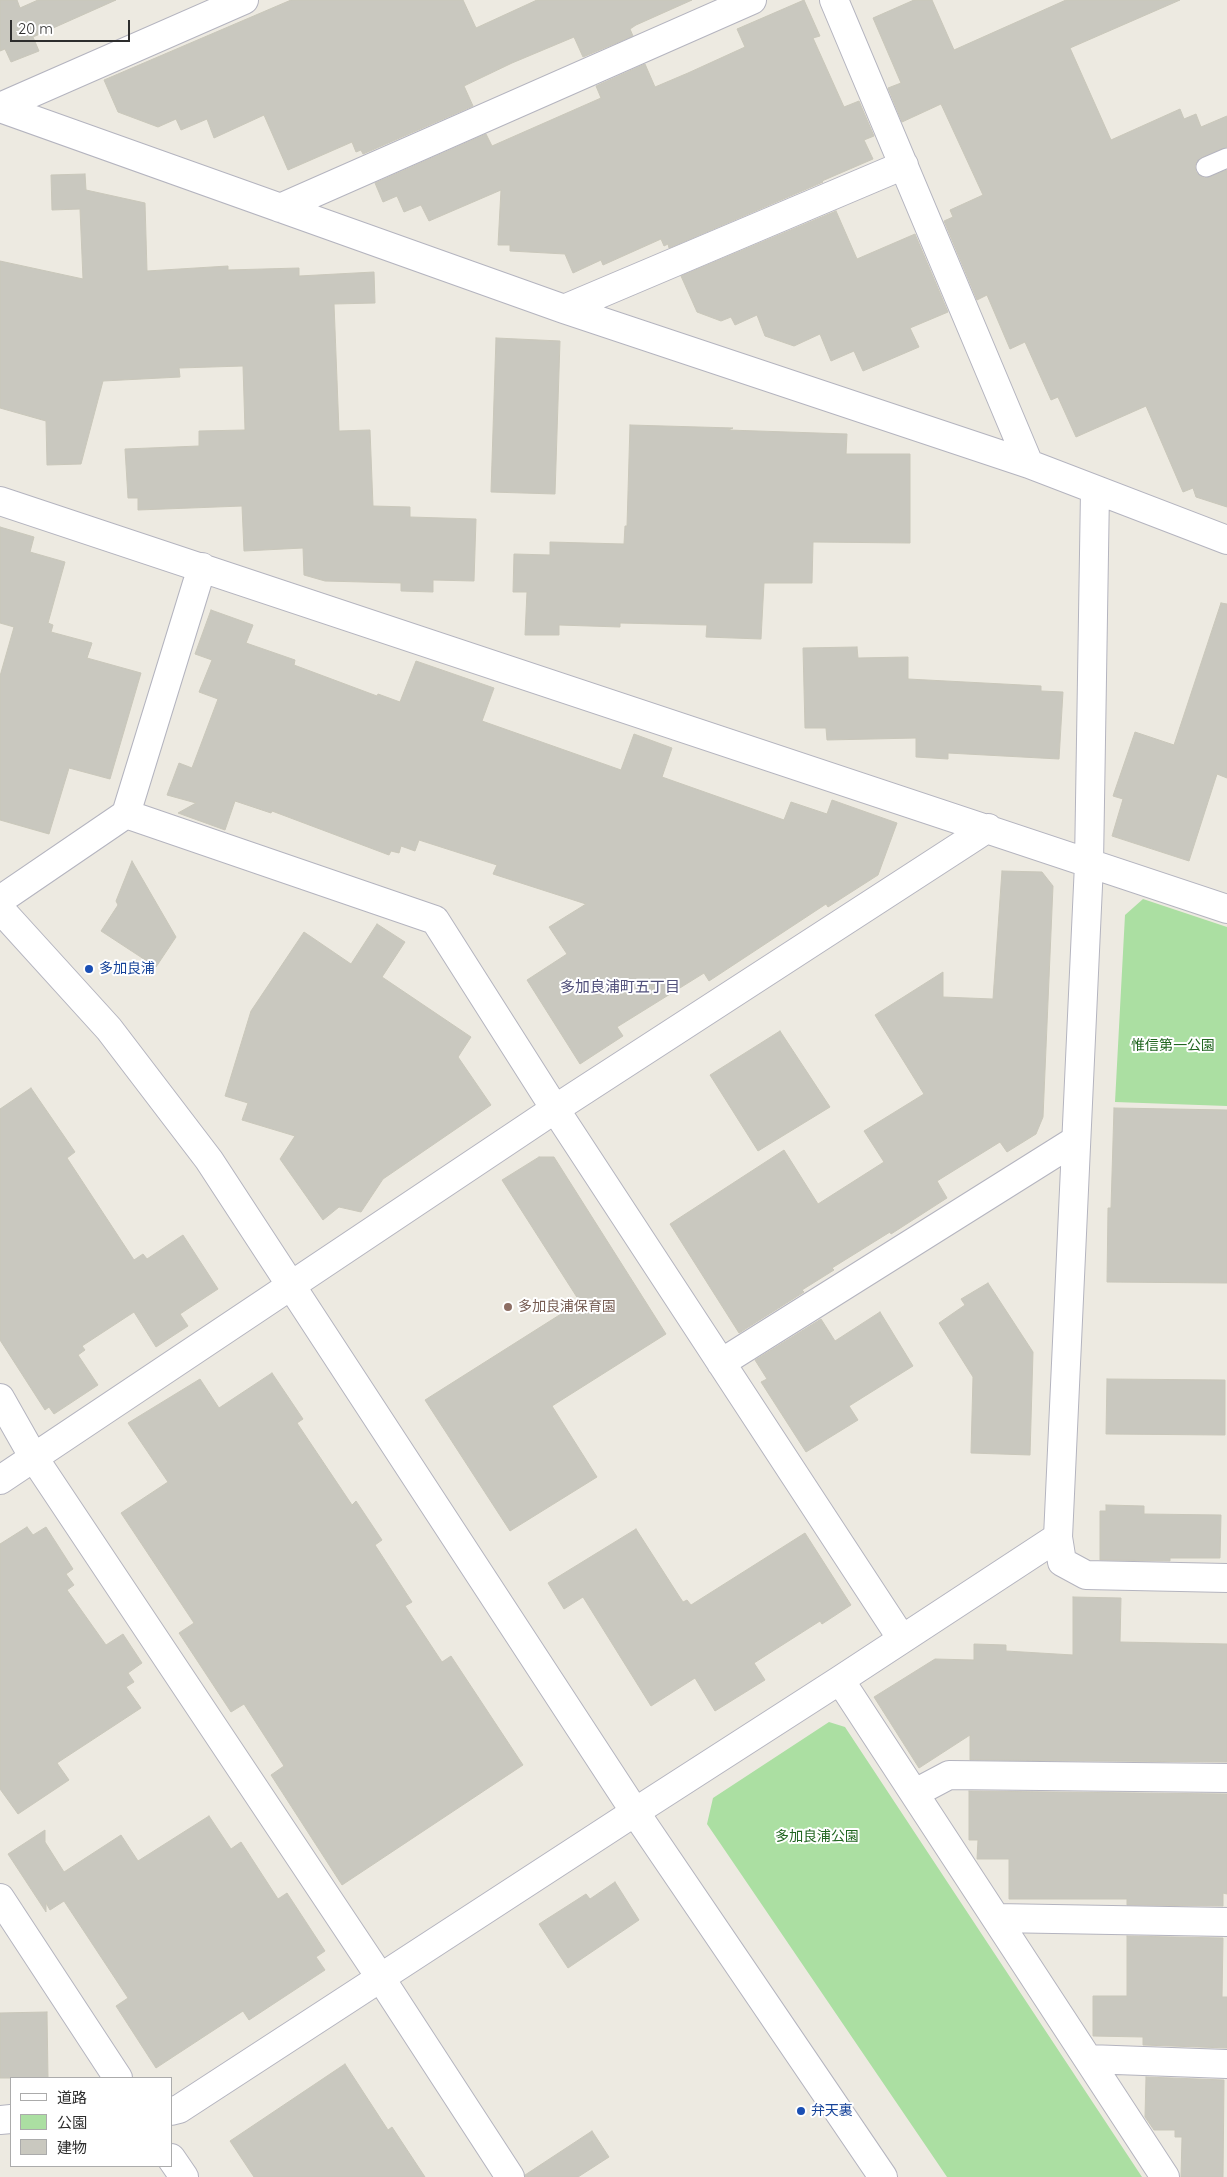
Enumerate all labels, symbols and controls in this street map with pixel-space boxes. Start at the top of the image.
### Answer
scale bar [12,10,132,42]
text: 20 m [18,19,53,38]
place label: 多加良浦 [99,961,155,977]
marker: 多加良浦 [83,963,95,975]
district label: 多加良浦町五丁目 [560,978,680,996]
park label: 惟信第一公園 [1131,1038,1215,1054]
place label: 多加良浦保育園 [518,1299,616,1315]
marker: 多加良浦保育園 [502,1301,514,1313]
park label: 多加良浦公園 [775,1829,859,1845]
legend [10,2077,172,2167]
text: 道路 [57,2088,87,2107]
place label: 弁天裏 [811,2103,853,2119]
marker: 弁天裏 [795,2105,807,2117]
text: 公園 [57,2113,87,2132]
text: 建物 [57,2138,87,2157]

